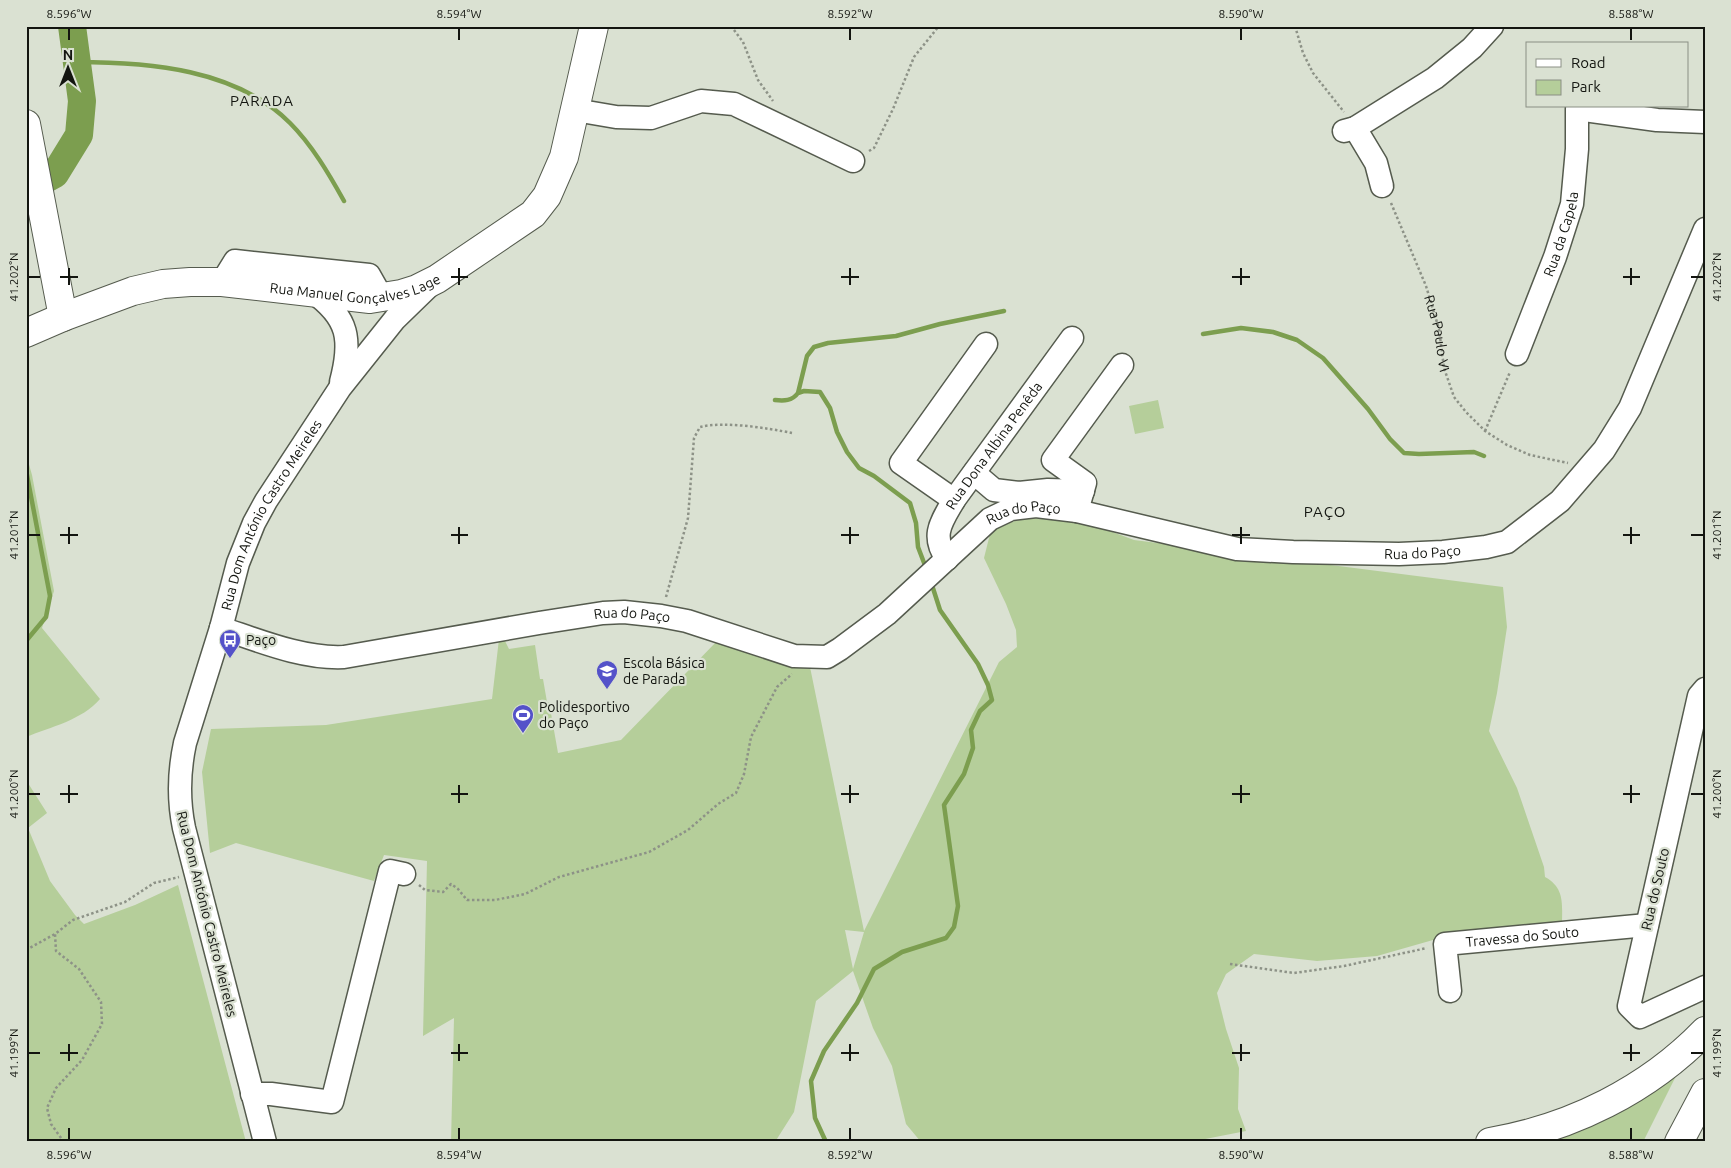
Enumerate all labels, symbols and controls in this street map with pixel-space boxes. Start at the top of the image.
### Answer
text: 8.596°W [47,7,92,20]
text: 8.594°W [437,7,482,20]
text: 8.592°W [828,7,873,20]
text: 8.590°W [1219,7,1264,20]
text: 8.588°W [1609,7,1654,20]
north arrow [42,42,92,92]
legend [1526,42,1688,108]
text: N [63,47,73,63]
text: Road [1571,54,1606,71]
text: Park [1571,78,1601,95]
district label: PARADA [230,92,294,109]
street label: Rua da Capela [1540,191,1581,279]
text: 41.202°N [7,252,20,302]
text: 41.202°N [1710,252,1723,302]
street label: Rua Manuel Gonçalves Lage [269,271,443,307]
street label: Rua Paulo VI [1421,293,1453,374]
street label: Rua Dona Albina Penêda [942,379,1045,512]
street label: Rua Dom António Castro Meireles [218,417,325,612]
street label: Rua do Paço [983,498,1062,528]
district label: PAÇO [1304,503,1346,520]
text: 41.201°N [7,510,20,560]
text: 41.201°N [1710,510,1723,560]
street label: Rua do Paço [1384,542,1462,562]
street label: Rua do Paço [593,604,672,626]
bus stop icon: Paço [218,628,242,659]
place label: Paço [246,632,276,648]
place label: Escola Básica de Parada [623,655,705,687]
school or university icon: Escola Básica de Parada [595,659,619,690]
place label: Polidesportivo do Paço [539,699,630,731]
sports icon: Polidesportivo do Paço [511,703,535,734]
text: 41.200°N [7,769,20,819]
text: 41.200°N [1710,769,1723,819]
street label: Rua Dom António Castro Meireles [174,809,240,1019]
street label: Rua do Souto [1638,846,1672,932]
street label: Travessa do Souto [1465,923,1580,950]
text: 41.199°N [7,1028,20,1078]
text: 41.199°N [1710,1028,1723,1078]
text: 8.596°W [47,1148,92,1161]
text: 8.594°W [437,1148,482,1161]
text: 8.592°W [828,1148,873,1161]
text: 8.590°W [1219,1148,1264,1161]
text: 8.588°W [1609,1148,1654,1161]

